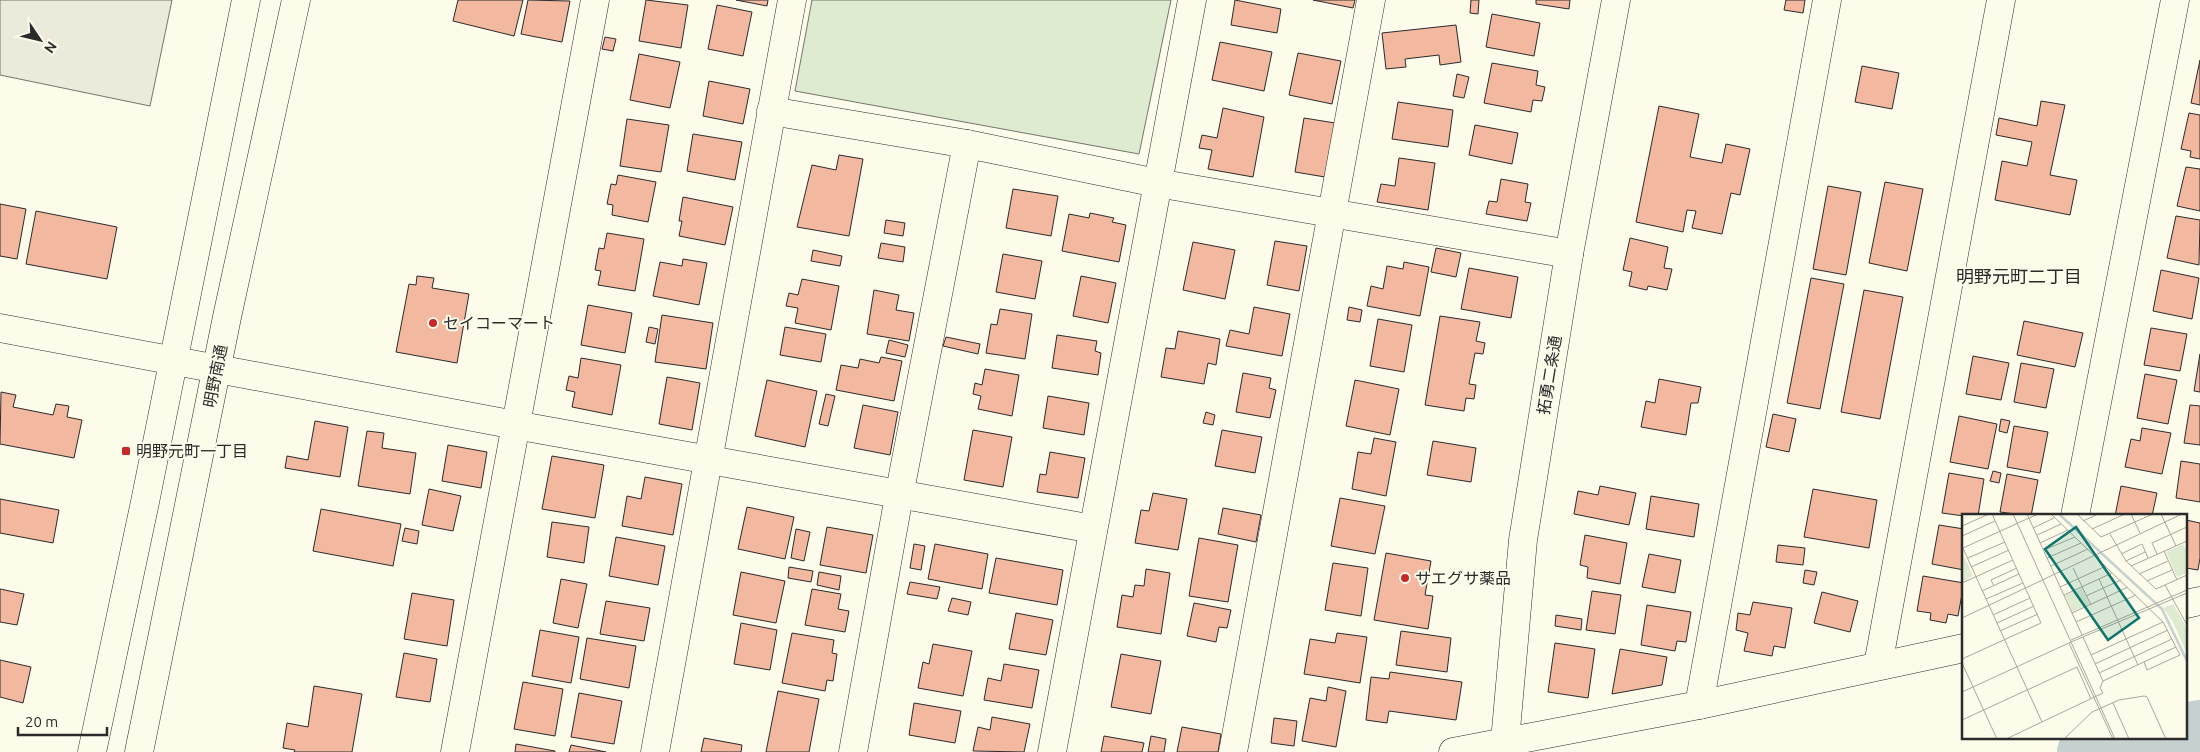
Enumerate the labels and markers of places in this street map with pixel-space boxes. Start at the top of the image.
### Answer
place label: セイコーマート [443,314,555,332]
marker: セイコーマート [427,317,439,329]
place label: 明野元町一丁目 [136,442,248,460]
marker: 明野元町一丁目 [120,445,132,457]
place label: サエグサ薬品 [1415,569,1511,587]
marker: サエグサ薬品 [1399,572,1411,584]

